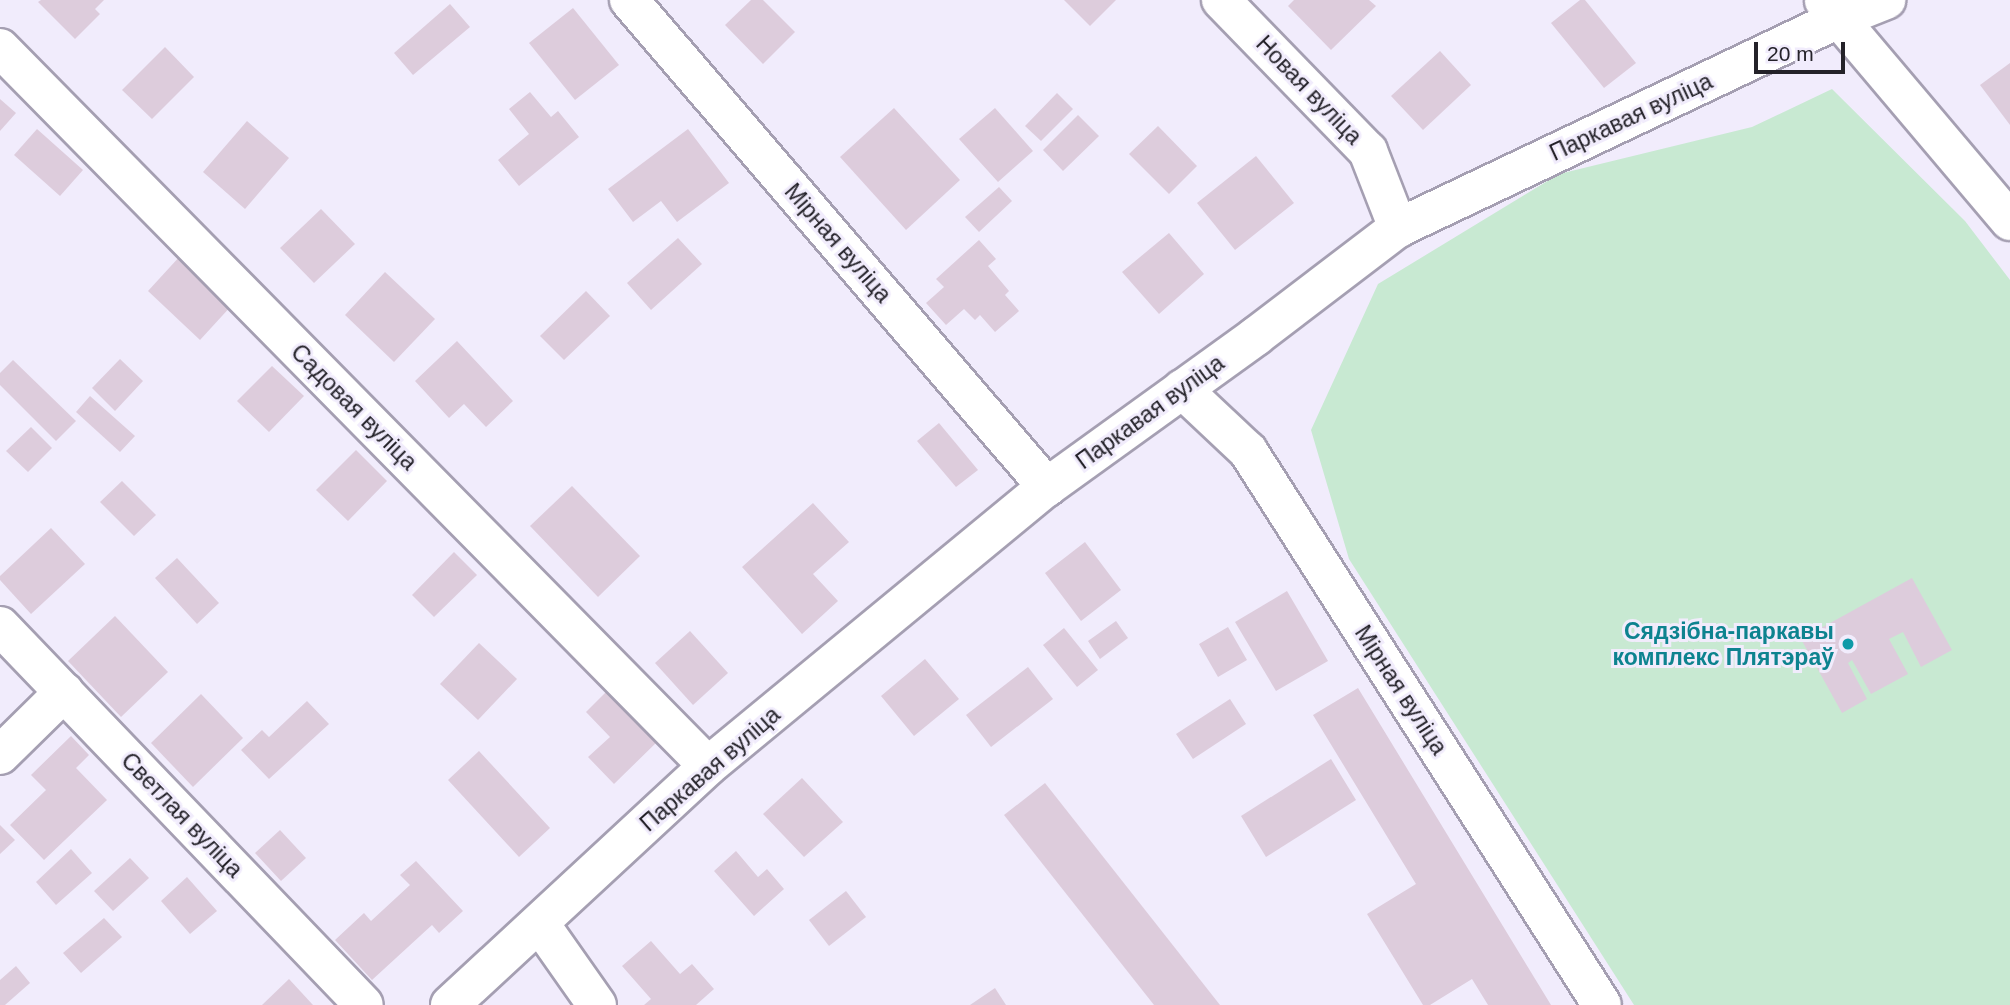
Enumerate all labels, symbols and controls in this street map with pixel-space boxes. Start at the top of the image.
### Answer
scale bar [1758,28,1849,72]
street label: Новая вуліца [1250,30,1368,150]
text: 20 m [1767,42,1814,65]
street label: Паркавая вуліца [1545,67,1717,167]
street label: Мірная вуліца [779,178,897,308]
street label: Садовая вуліца [285,338,423,476]
street label: Паркавая вуліца [1071,349,1229,475]
place label: Сядзібна-паркавы комплекс Плятэраў [1612,617,1834,671]
street label: Мірная вуліца [1349,620,1453,760]
marker: Сядзібна-паркавы комплекс Плятэраў [1840,636,1856,652]
street label: Паркавая вуліца [634,701,786,837]
street label: Светлая вуліца [115,747,249,883]

